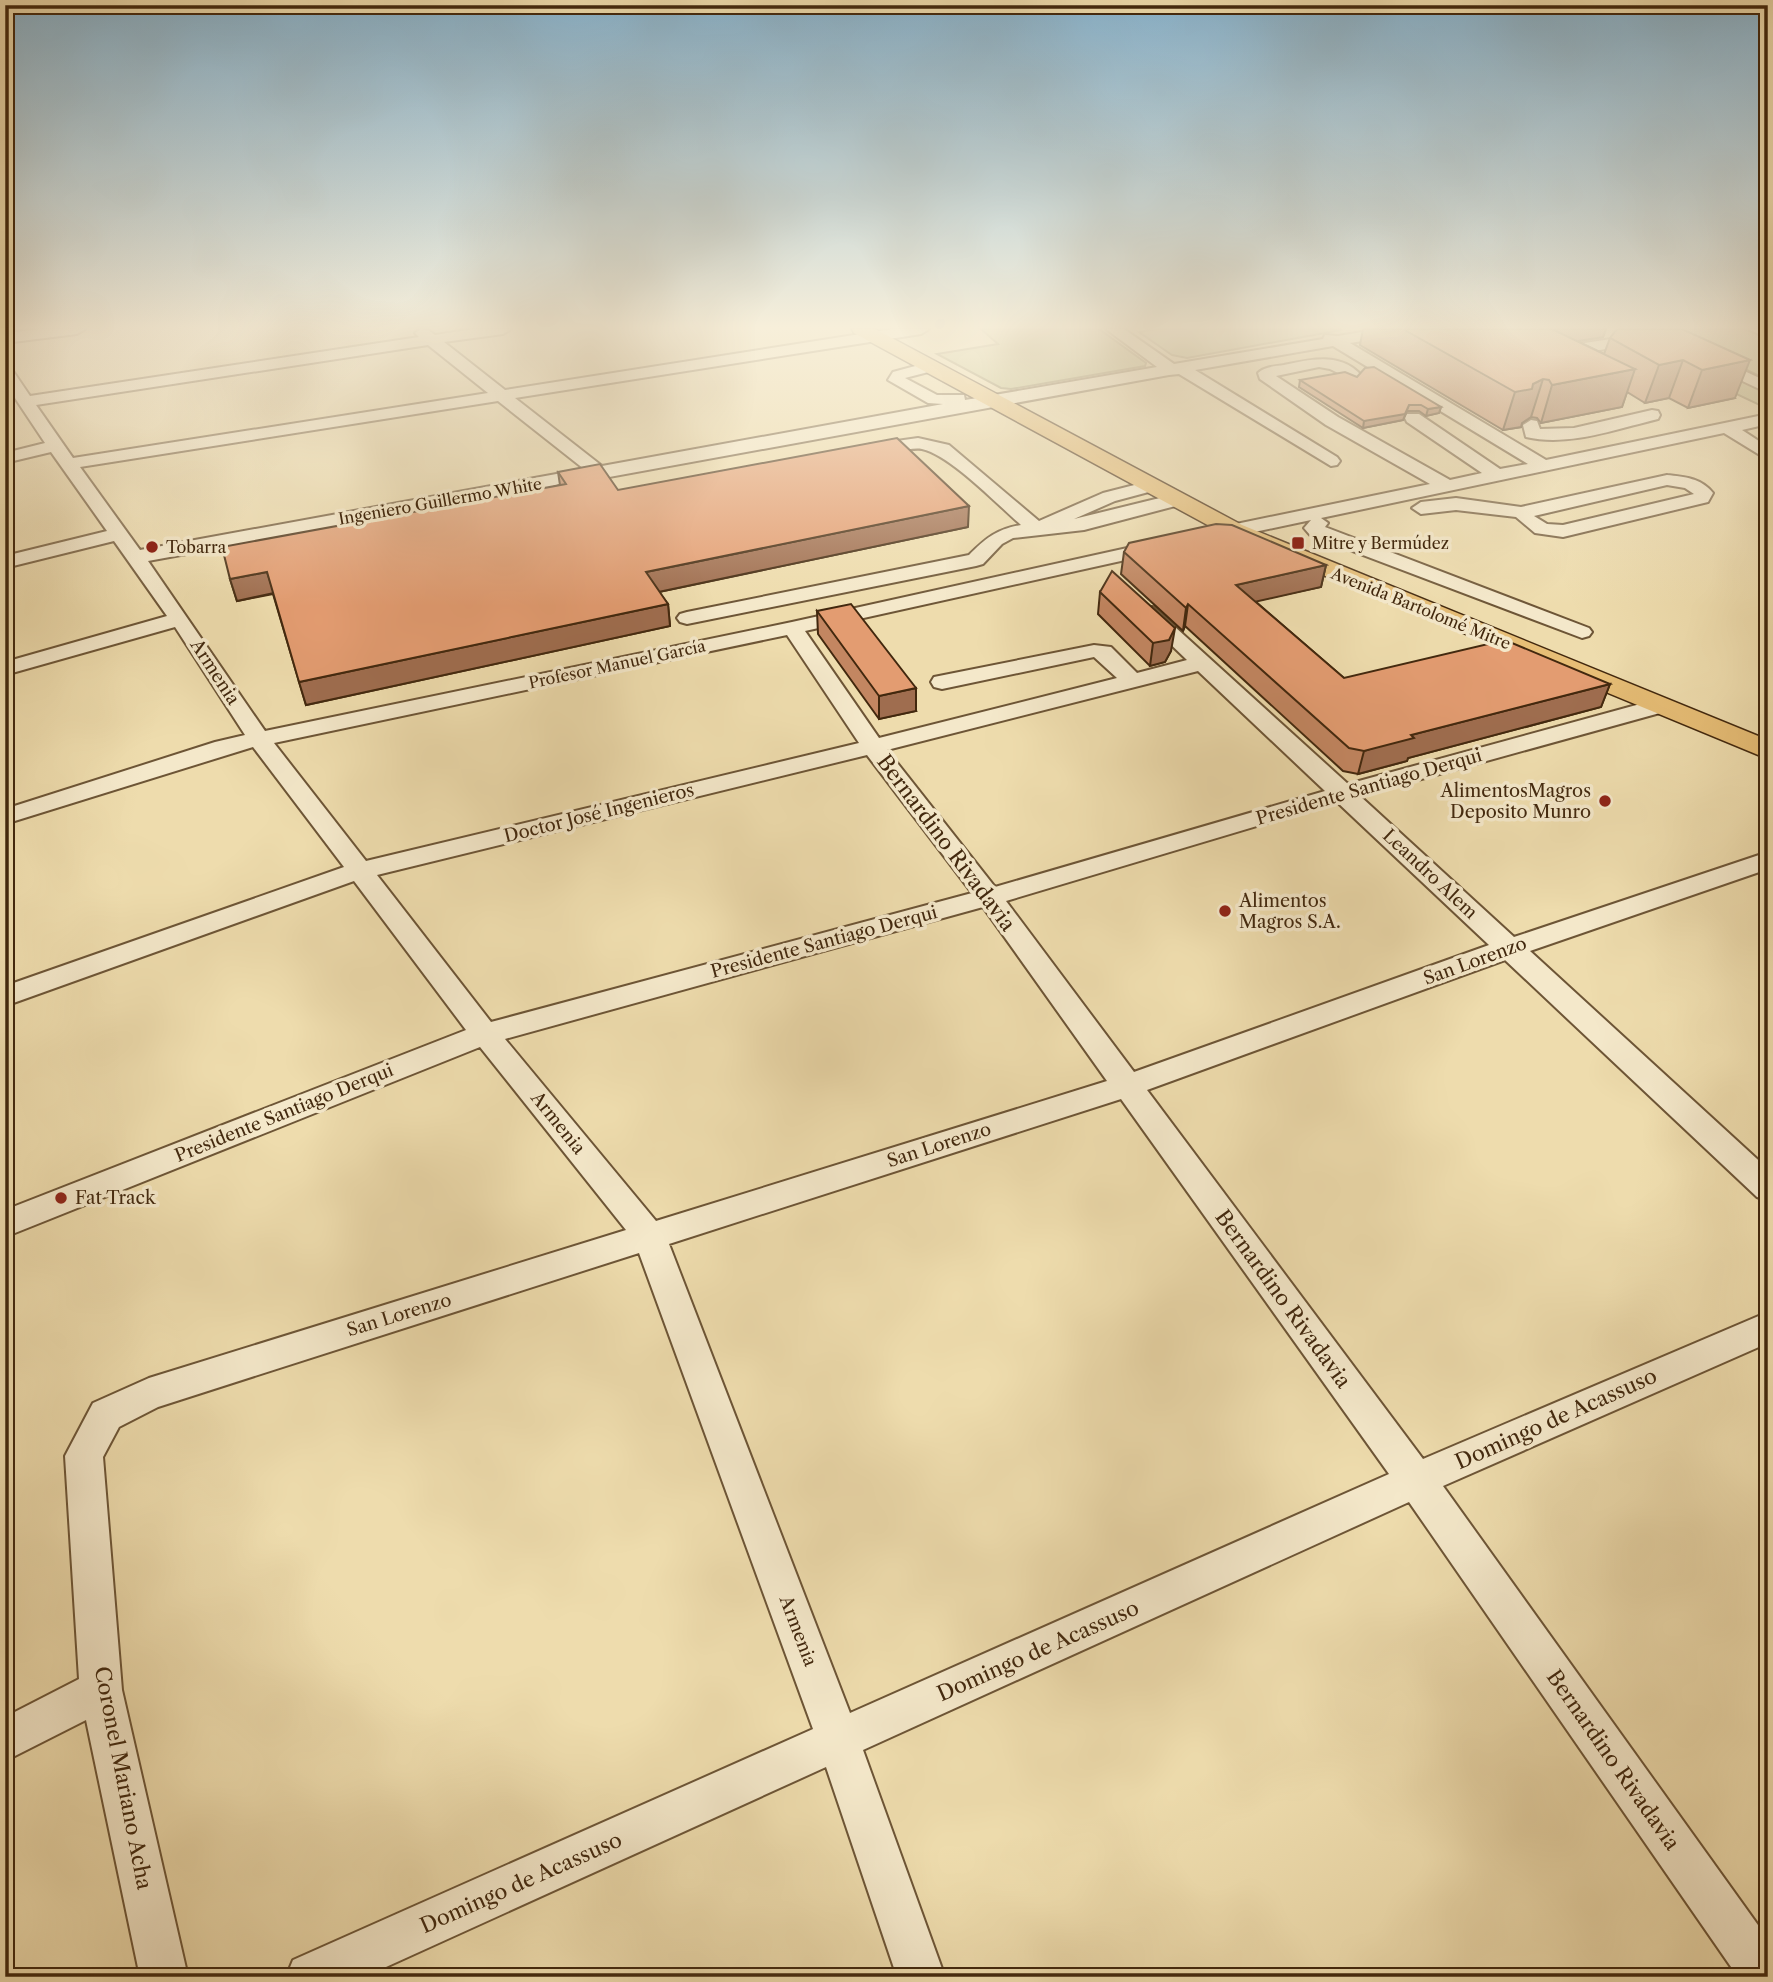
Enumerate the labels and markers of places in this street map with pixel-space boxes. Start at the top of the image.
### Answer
place label: Mitre y Bermúdez [1312,533,1449,553]
marker: Mitre y Bermúdez [1290,535,1306,551]
place label: Tobarra [166,537,227,557]
marker: Tobarra [144,539,160,555]
place label: AlimentosMagros Deposito Munro [1439,780,1591,823]
marker: AlimentosMagros Deposito Munro [1597,793,1613,809]
place label: Alimentos Magros S.A. [1238,890,1341,933]
marker: Alimentos Magros S.A. [1217,903,1233,919]
place label: Fat Track [75,1187,157,1209]
marker: Fat Track [53,1190,69,1206]

